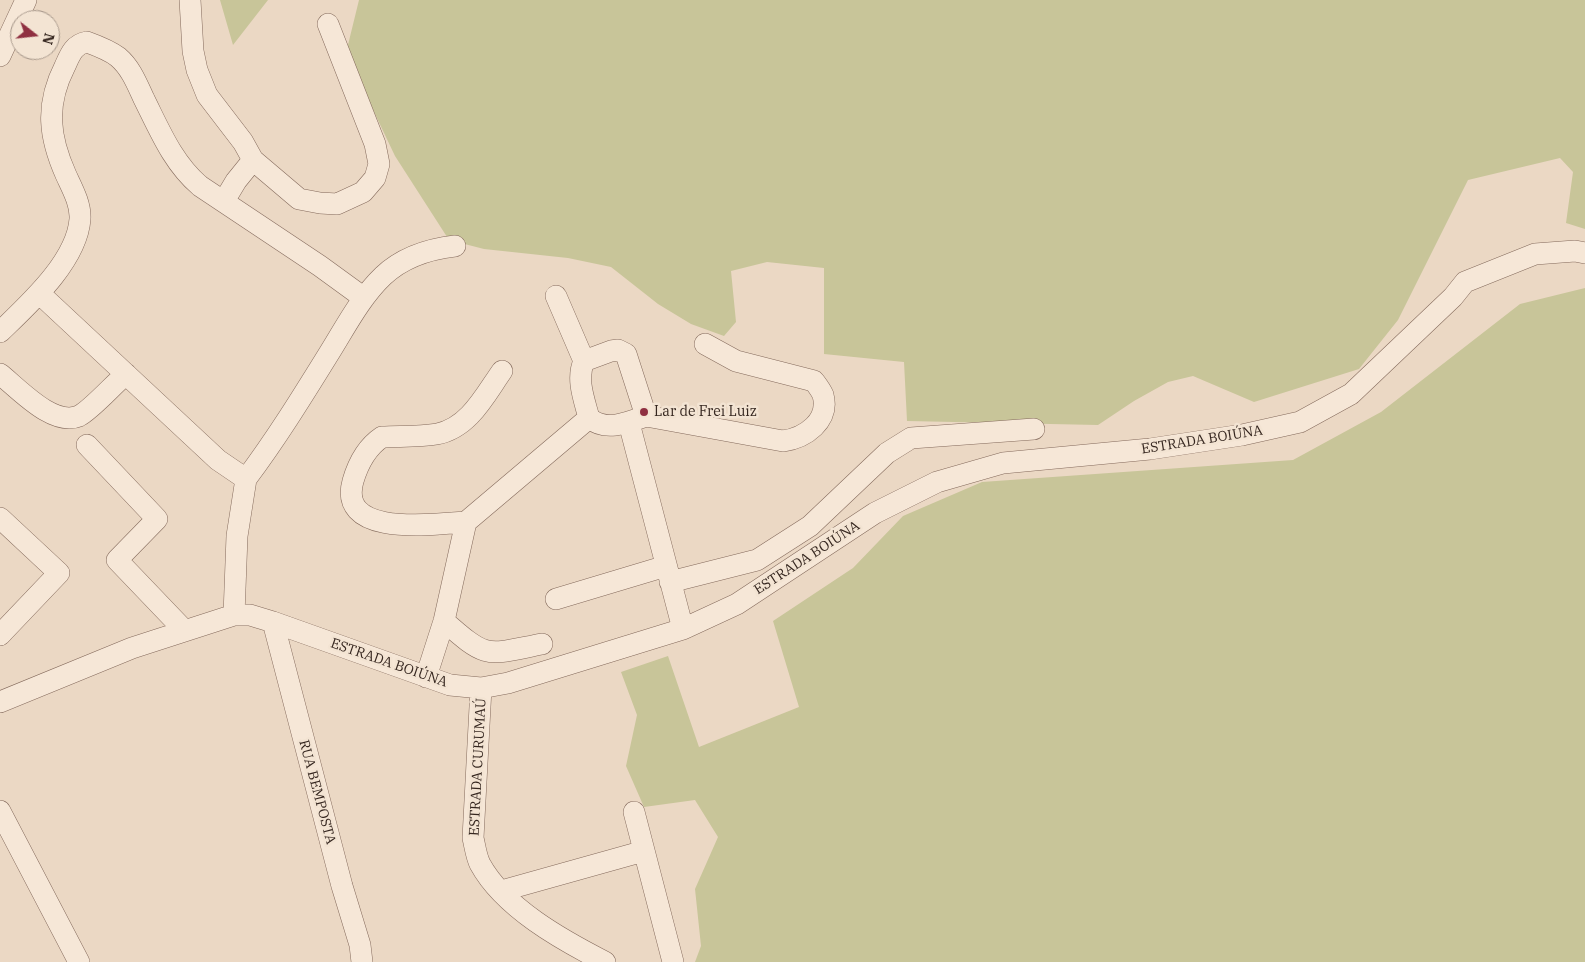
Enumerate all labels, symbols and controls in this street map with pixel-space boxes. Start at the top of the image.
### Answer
north arrow [10,10,60,60]
text: N [38,31,59,47]
place label: Lar de Frei Luiz [654,404,757,420]
marker: Lar de Frei Luiz [638,406,650,418]
street label: ESTRADA BOIÚNA [1140,422,1264,458]
street label: ESTRADA BOIÚNA [751,518,863,598]
street label: ESTRADA BOIÚNA [328,635,450,691]
street label: ESTRADA CURUMAÚ [466,697,490,837]
street label: RUA BEMPOSTA [295,738,339,846]

